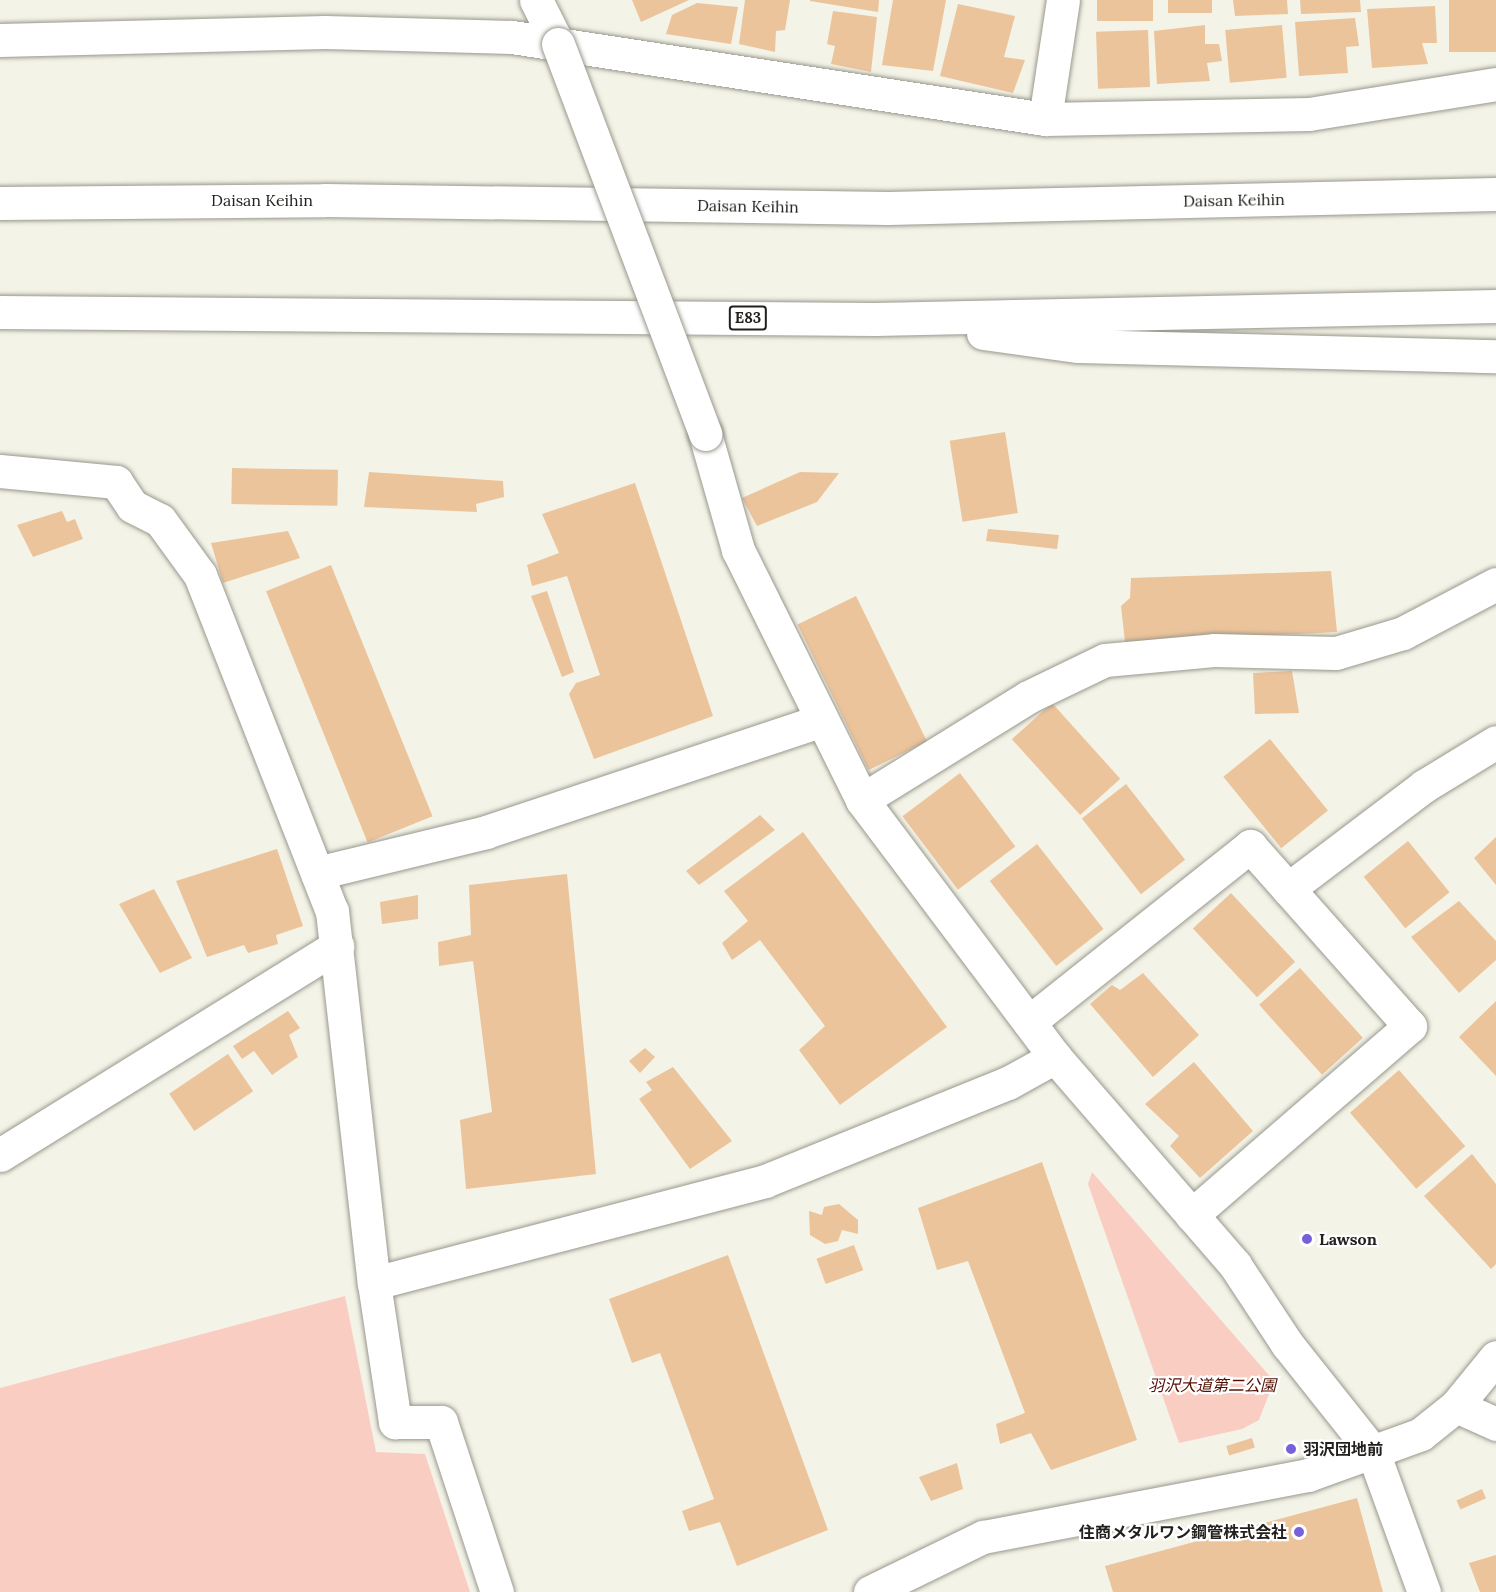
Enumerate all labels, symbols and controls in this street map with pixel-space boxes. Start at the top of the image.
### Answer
street label: Daisan Keihin [211,190,313,210]
street label: Daisan Keihin [1183,190,1285,210]
street label: Daisan Keihin [697,196,799,216]
road number: E83 [728,306,768,330]
place label: Lawson [1319,1229,1377,1249]
marker: Lawson [1300,1232,1314,1246]
park label: 羽沢大道第二公園 [1148,1375,1276,1395]
place label: 羽沢団地前 [1303,1439,1383,1459]
marker: 羽沢団地前 [1284,1442,1298,1456]
place label: 住商メタルワン鋼管株式会社 [1079,1522,1287,1542]
marker: 住商メタルワン鋼管株式会社 [1292,1525,1306,1539]

